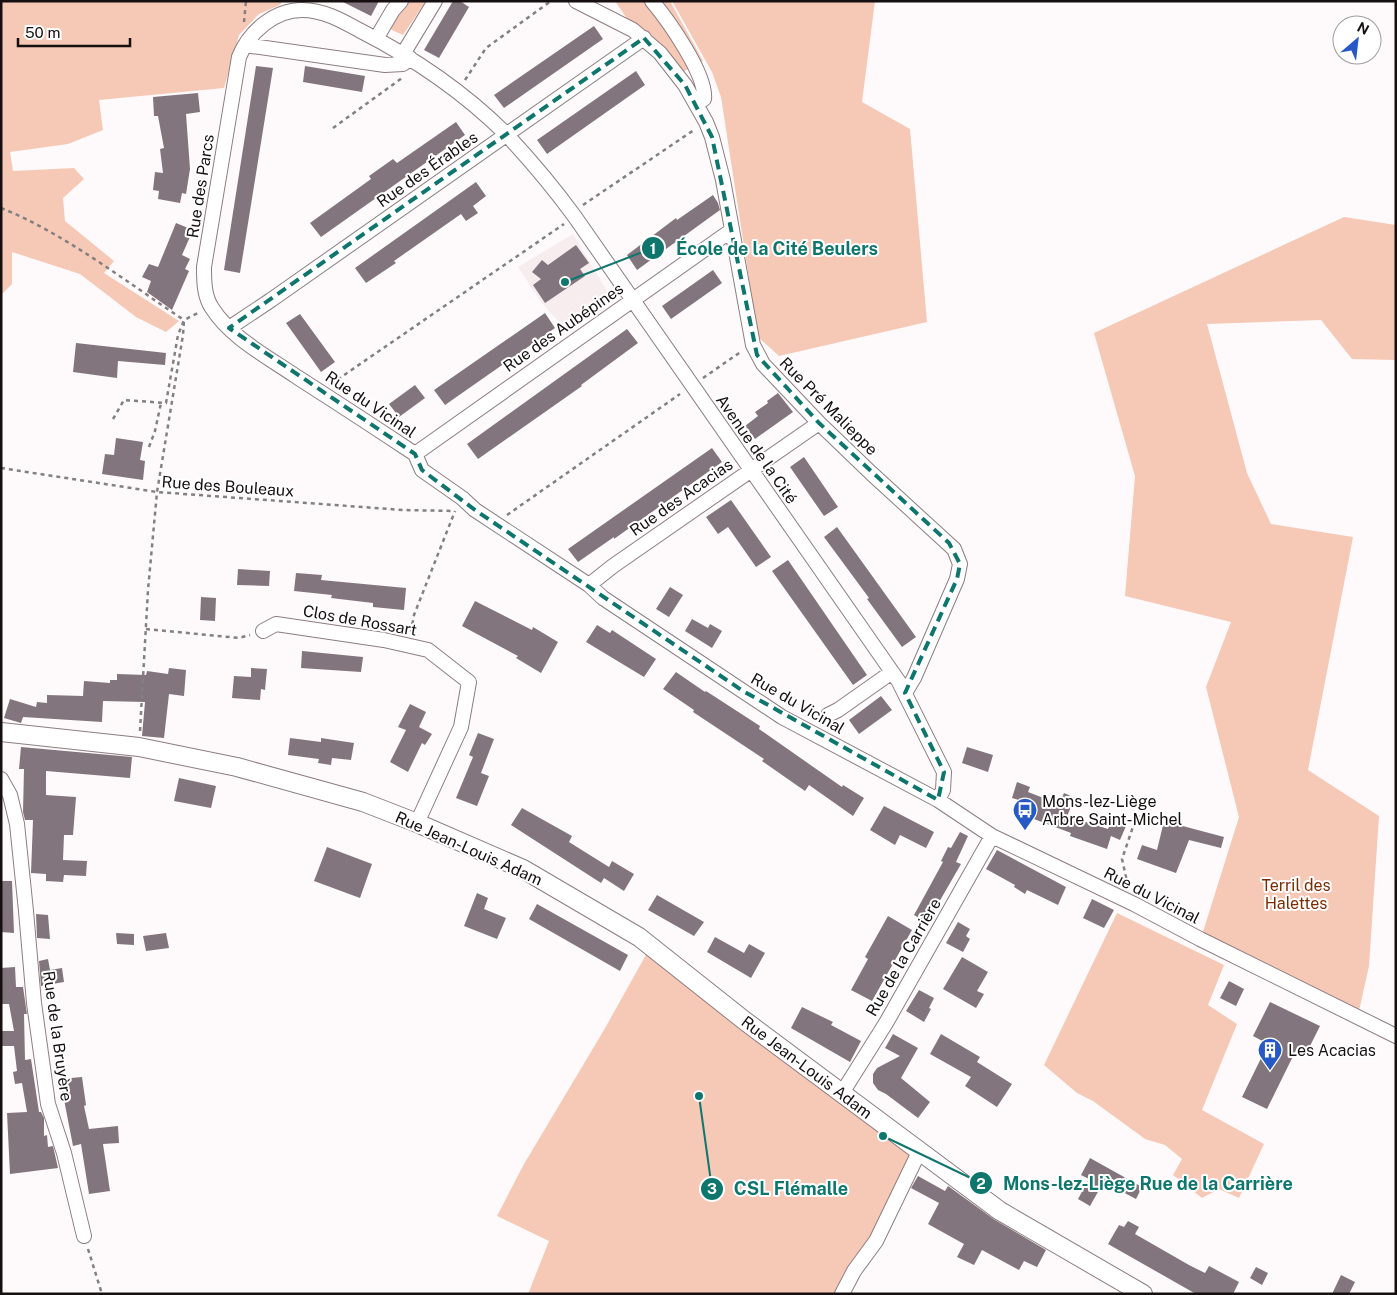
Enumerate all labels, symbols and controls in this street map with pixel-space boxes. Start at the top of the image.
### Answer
scale bar [18,15,130,47]
north arrow [1332,15,1382,65]
text: N [1355,19,1372,38]
text: 50 m [25,24,60,41]
street label: Rue des Érables [373,127,481,211]
street label: Rue des Parcs [183,133,218,239]
callout: École de la Cité Beulers [641,232,888,265]
text: École de la Cité Beulers [676,237,878,259]
text: 1 [650,240,656,257]
street label: Rue des Aubépines [500,279,627,376]
street label: Rue Pré Malieppe [776,353,882,459]
street label: Rue du Vicinal [322,367,420,442]
street label: Avenue de la Cité [712,391,801,507]
street label: Rue des Acacias [626,455,736,540]
street label: Rue des Bouleaux [161,472,295,501]
street label: Clos de Rossart [301,601,418,640]
street label: Rue du Vicinal [747,669,848,738]
place label: Mons-lez-Liège Arbre Saint-Michel [1042,792,1182,829]
bus stop icon: Mons-lez-Liège Arbre Saint-Michel [1012,797,1038,831]
street label: Rue Jean-Louis Adam [392,807,545,889]
street label: Rue du Vicinal [1101,863,1203,928]
park label: Terril des Halettes [1261,876,1331,913]
street label: Rue de la Carrière [862,895,945,1020]
street label: Rue de la Bruyère [39,970,76,1102]
street label: Rue Jean-Louis Adam [738,1012,876,1123]
building icon: Les Acacias [1257,1037,1283,1071]
place label: Les Acacias [1288,1041,1376,1060]
callout: Mons-lez-Liège Rue de la Carrière [968,1167,1303,1200]
callout: CSL Flémalle [699,1172,858,1205]
text: Mons-lez-Liège Rue de la Carrière [1003,1173,1293,1194]
text: 2 [976,1175,986,1192]
text: CSL Flémalle [734,1178,848,1199]
text: 3 [707,1180,717,1197]

